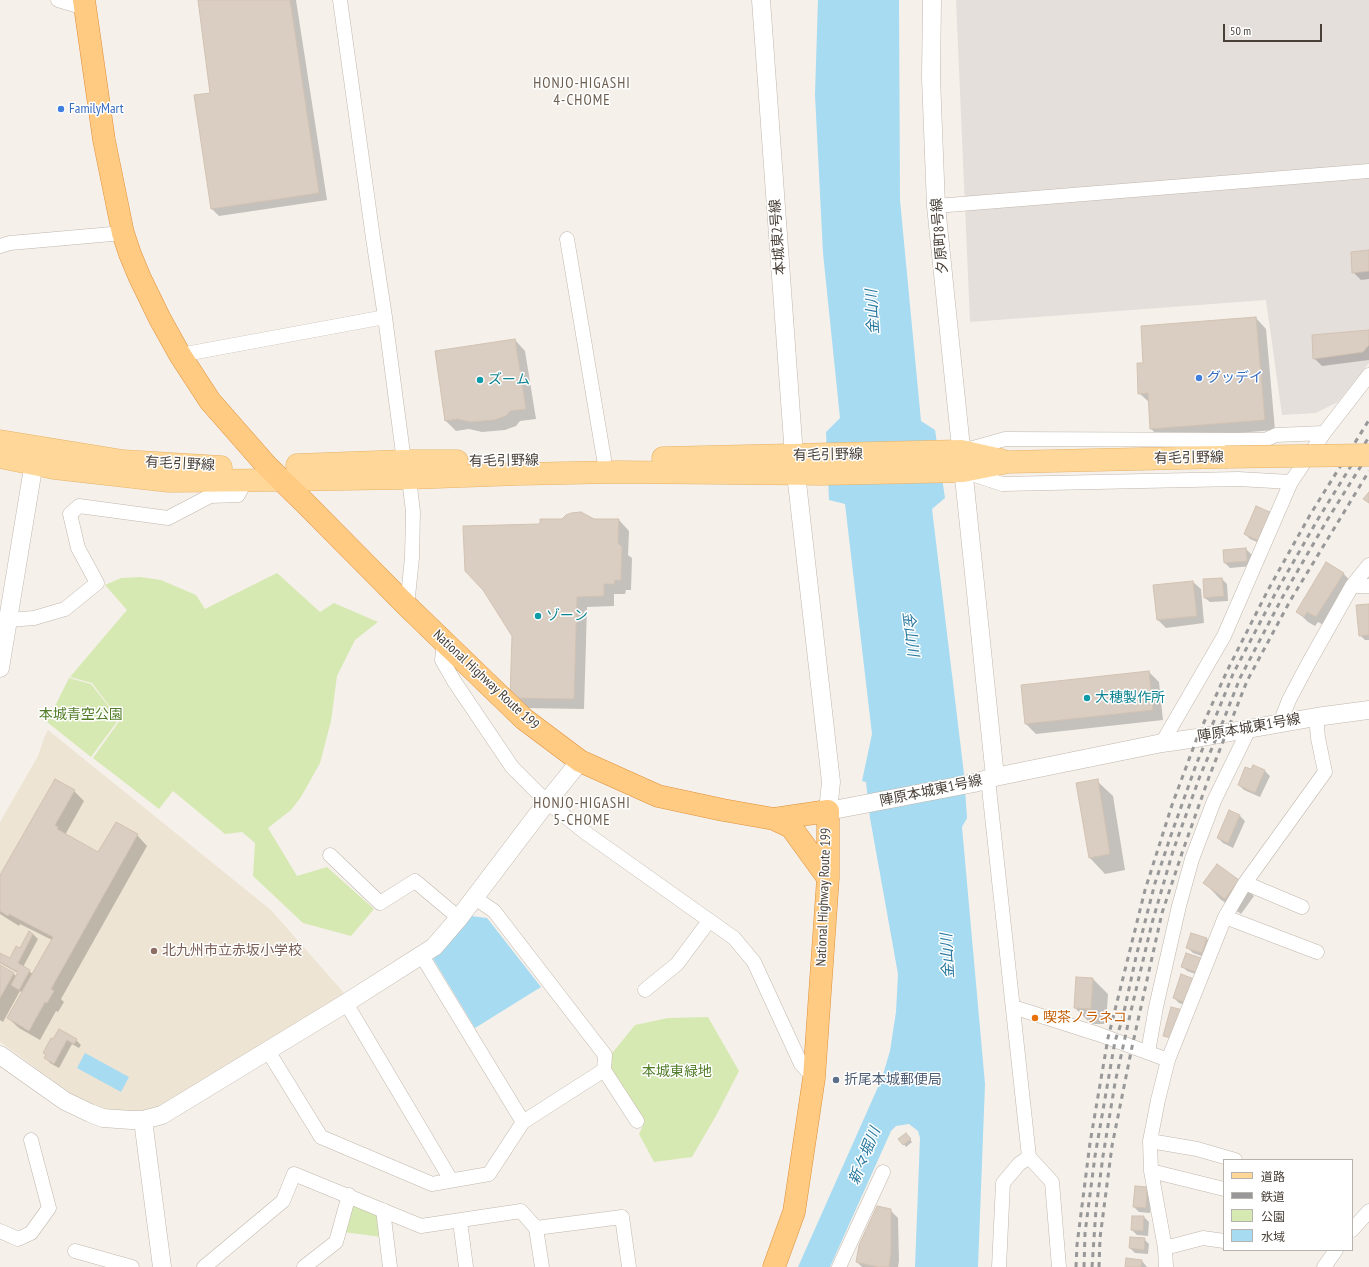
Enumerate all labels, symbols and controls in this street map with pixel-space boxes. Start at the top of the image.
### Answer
scale bar [1225,16,1324,42]
text: 50 m [1230,23,1251,38]
district label: HONJO-HIGASHI 4-CHOME [533,75,631,110]
place label: FamilyMart [69,101,124,117]
marker: FamilyMart [56,104,66,114]
street label: 夕原町8号線 [928,197,952,275]
street label: 本城東2号線 [767,198,789,276]
water label: 金山川 [863,289,883,335]
place label: グッデイ [1207,370,1263,386]
place label: ズーム [488,372,530,388]
marker: グッデイ [1194,373,1204,383]
marker: ズーム [475,375,485,385]
street label: 有毛引野線 [793,446,863,464]
street label: 有毛引野線 [1154,449,1224,467]
street label: 有毛引野線 [469,452,539,470]
street label: 有毛引野線 [145,454,215,474]
place label: ゾーン [546,608,588,624]
marker: ゾーン [533,611,543,621]
water label: 金山川 [898,611,922,657]
street label: National Highway Route 199 [430,627,542,733]
place label: 大穂製作所 [1095,690,1165,706]
marker: 大穂製作所 [1082,693,1092,703]
park label: 本城青空公園 [39,707,123,723]
street label: 陣原本城東1号線 [1196,711,1302,745]
street label: 陣原本城東1号線 [878,772,984,810]
district label: HONJO-HIGASHI 5-CHOME [533,795,631,830]
street label: National Highway Route 199 [813,827,835,967]
water label: 金山川 [938,933,958,979]
place label: 北九州市立赤坂小学校 [162,943,302,959]
marker: 北九州市立赤坂小学校 [149,946,159,956]
place label: 喫茶ノラネコ [1043,1010,1127,1026]
marker: 喫茶ノラネコ [1030,1013,1040,1023]
park label: 本城東緑地 [642,1064,712,1080]
place label: 折尾本城郵便局 [844,1072,942,1088]
marker: 折尾本城郵便局 [831,1075,841,1085]
water label: 新々堀川 [845,1125,885,1187]
legend [1223,1159,1353,1251]
text: 道路 [1261,1169,1285,1184]
text: 鉄道 [1261,1189,1285,1204]
text: 公園 [1261,1209,1285,1224]
text: 水域 [1261,1229,1285,1244]

